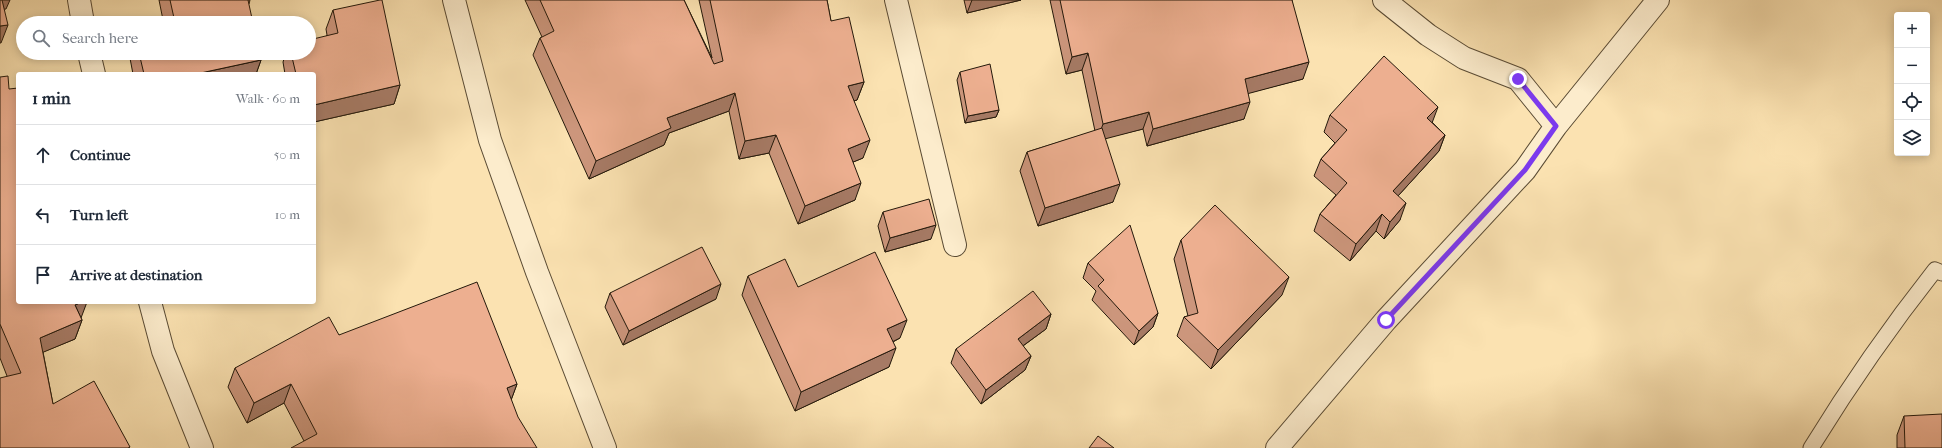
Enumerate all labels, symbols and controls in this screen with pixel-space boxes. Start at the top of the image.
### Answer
map controls [1894,12,1930,156]
button: + [1894,12,1930,48]
search box [16,16,316,60]
icon: search [30,27,52,49]
text: Search here [62,29,138,47]
button: − [1894,48,1930,84]
route end [1509,70,1527,88]
button: locate [1894,84,1930,120]
text: 1 min [32,88,71,108]
text: Walk · 60 m [236,91,300,106]
button: layers [1894,120,1930,156]
icon: ahead [32,144,54,166]
text: Continue [70,146,130,164]
text: 50 m [274,147,300,162]
icon: left [32,204,54,226]
text: Turn left [70,206,128,224]
text: 10 m [275,207,300,222]
icon: arrive [32,264,54,286]
text: Arrive at destination [70,266,202,284]
route start [1377,311,1395,329]

